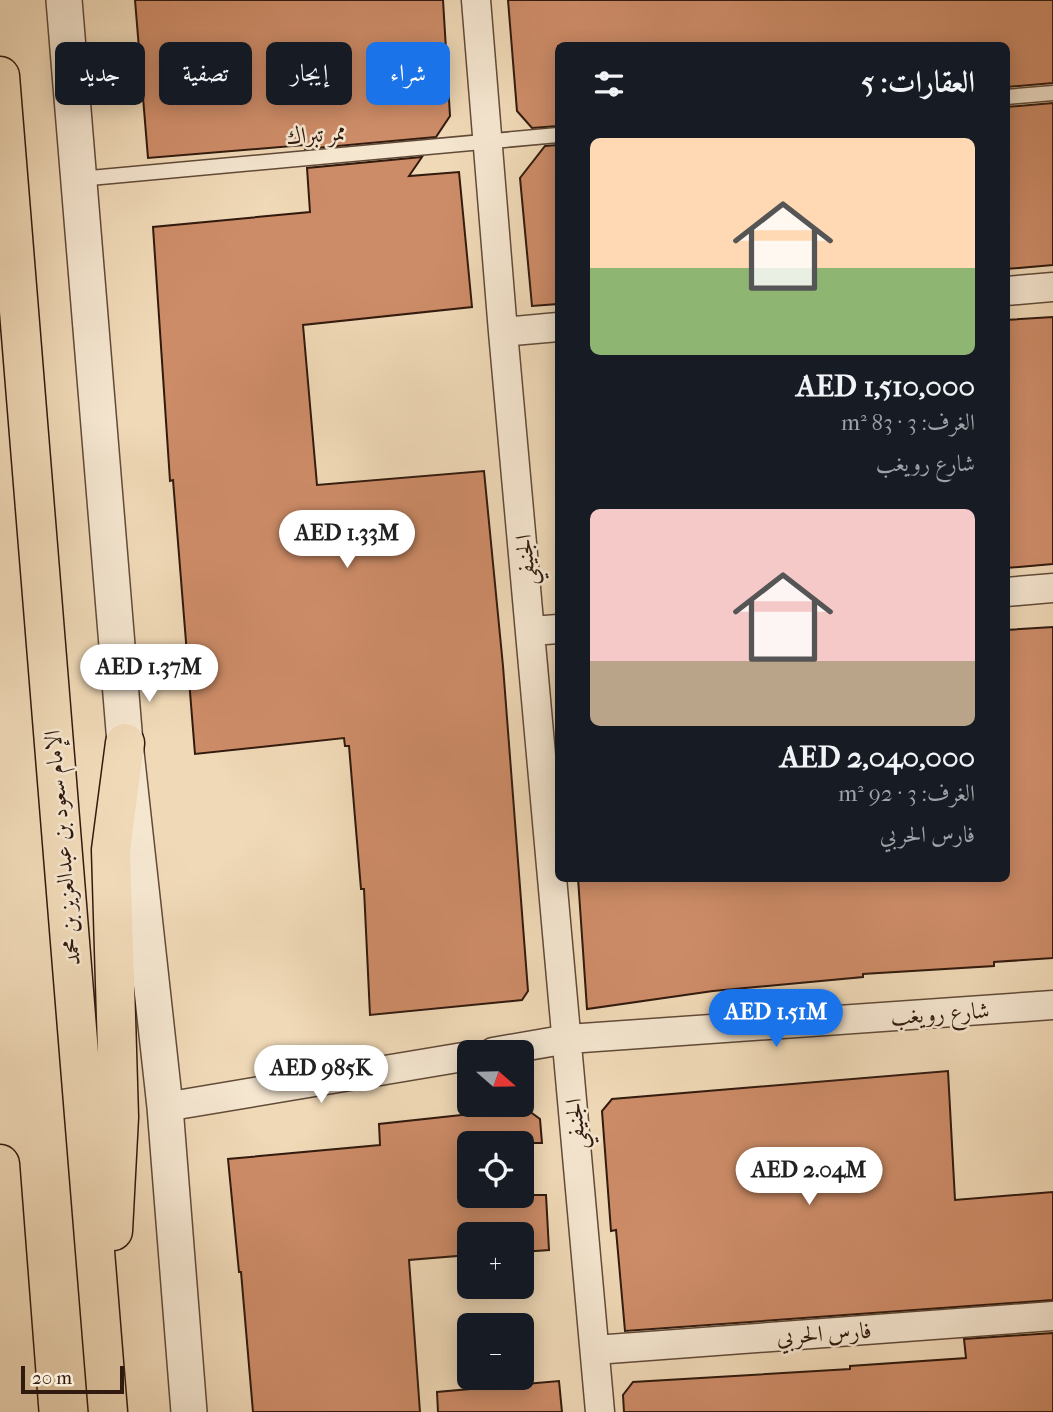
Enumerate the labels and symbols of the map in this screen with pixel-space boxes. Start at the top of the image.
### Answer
street label: ممر تبراك [285,118,347,152]
pin: AED 1.33M [267,510,427,570]
street label: الجنيفي [510,532,550,587]
pin: AED 1.37M [69,644,229,704]
street label: الإمام سعود بن عبدالعزيز بن محمد [39,729,92,967]
pin: AED 1.51M [696,990,856,1049]
street label: شارع رويغب [890,997,991,1036]
north arrow [457,1040,534,1116]
pin: AED 985K [249,1046,393,1105]
street label: الجنيفي [560,1096,600,1151]
pin: AED 2.04M [729,1148,889,1207]
street label: فارس الحربي [776,1317,873,1355]
scale bar [21,1363,124,1395]

